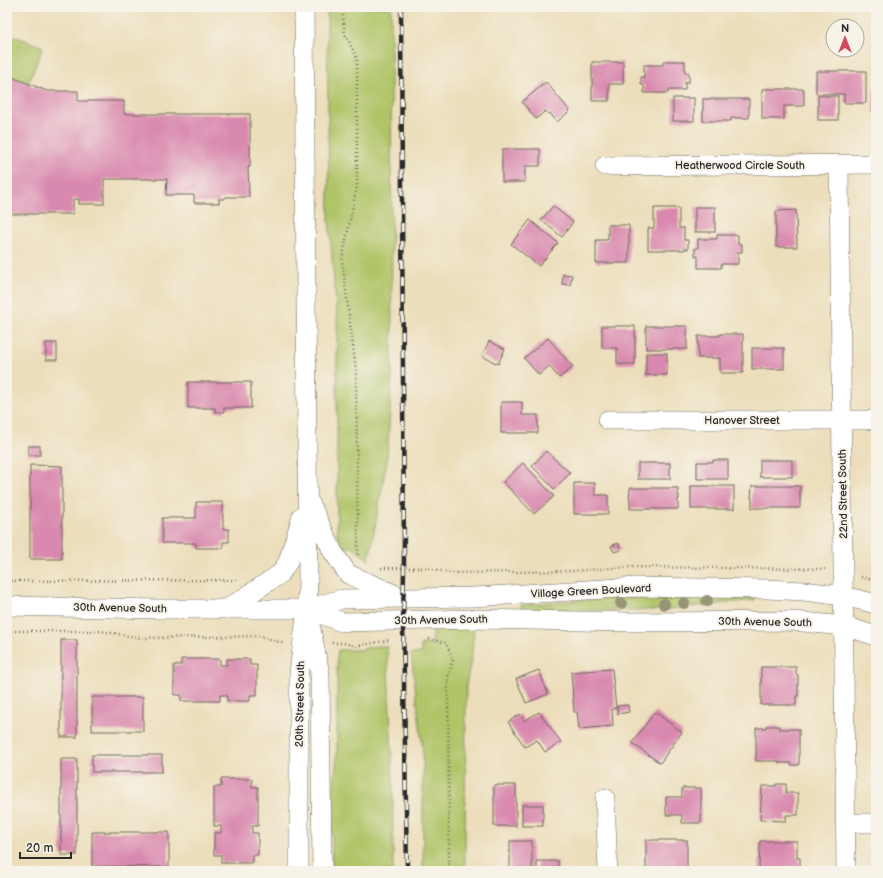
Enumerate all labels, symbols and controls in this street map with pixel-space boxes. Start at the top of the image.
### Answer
north arrow [825,18,865,58]
text: N [841,22,849,35]
street label: Heatherwood Circle South [675,159,805,172]
street label: Hanover Street [704,414,780,427]
street label: 22nd Street South [836,449,850,539]
street label: Village Green Boulevard [530,581,652,601]
street label: 30th Avenue South [73,601,167,615]
street label: 30th Avenue South [394,613,488,627]
street label: 30th Avenue South [718,615,812,629]
street label: 20th Street South [293,661,307,747]
scale bar [20,834,71,860]
text: 20 m [26,841,53,856]

